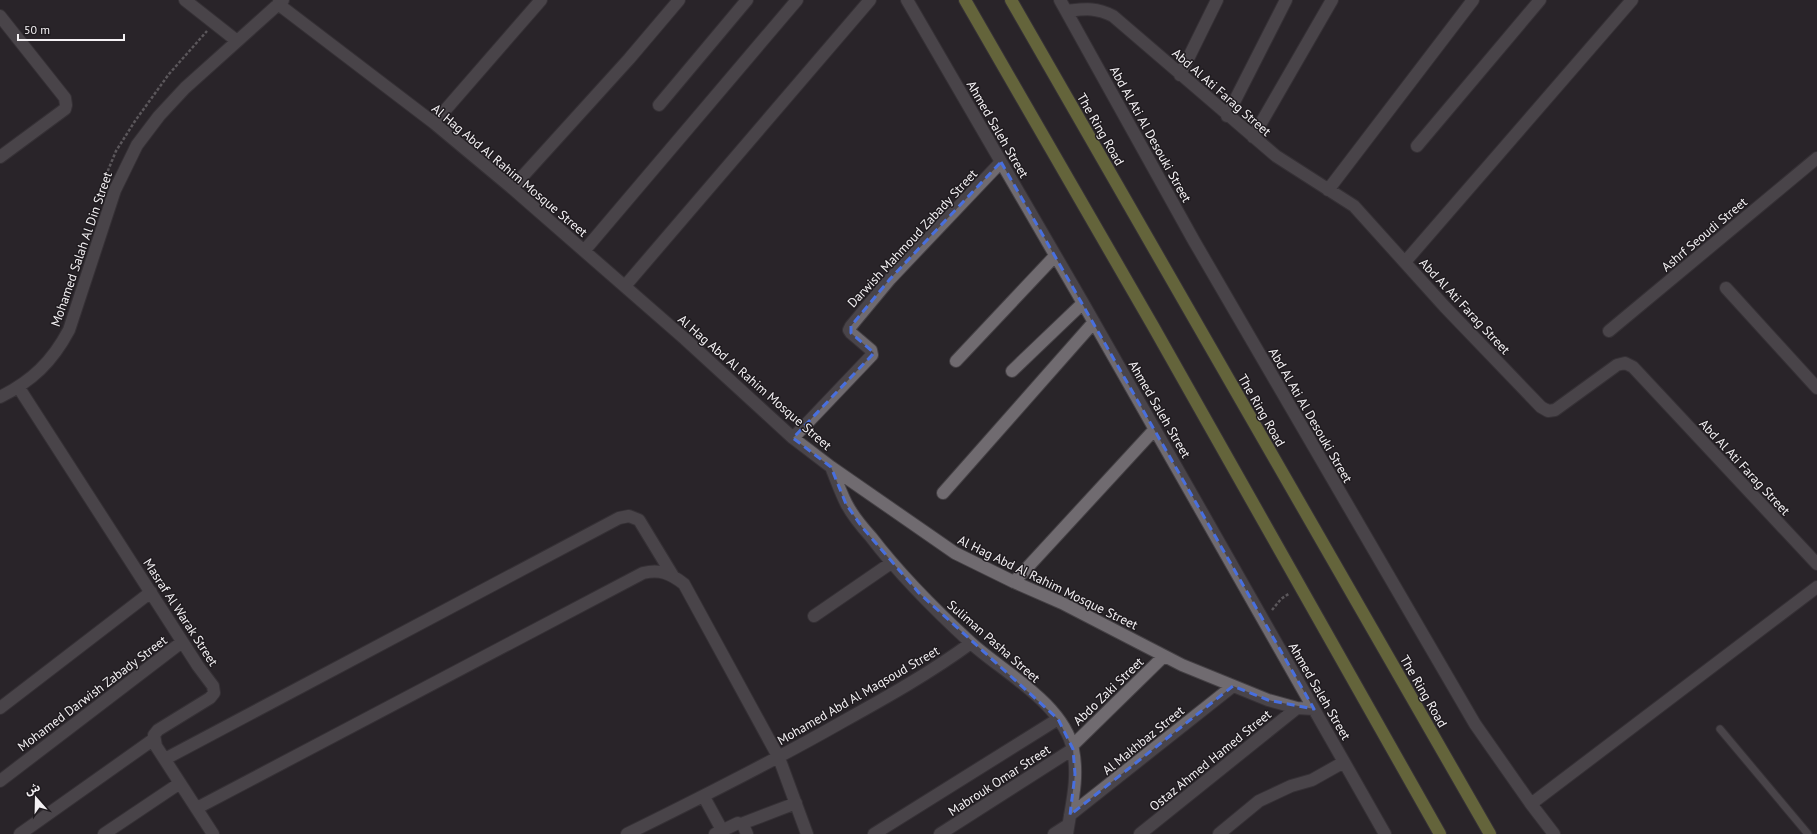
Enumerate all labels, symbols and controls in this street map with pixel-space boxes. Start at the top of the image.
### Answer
scale bar [18,16,124,42]
text: 50 m [24,22,50,37]
street label: Abd Al Ati Farag Street [1169,45,1275,140]
street label: Abd Al Ati Al Desouki Street [1106,63,1195,206]
street label: Ahmed Saleh Street [963,77,1033,182]
street label: The Ring Road [1073,90,1128,168]
street label: Al Hag Abd Al Rahim Mosque Street [428,100,592,241]
street label: Darwish Mahmoud Zabady Street [844,165,981,311]
street label: Mohamed Salah Al Din Street [47,169,116,329]
street label: Ashrf Seoudi Street [1658,193,1751,275]
street label: Abd Al Ati Farag Street [1416,255,1514,358]
street label: Al Hag Abd Al Rahim Mosque Street [674,311,836,454]
street label: Abd Al Ati Al Desouki Street [1265,345,1357,486]
street label: Ahmed Saleh Street [1125,357,1195,462]
street label: The Ring Road [1234,371,1289,449]
street label: Abd Al Ati Farag Street [1696,416,1794,519]
street label: Al Hag Abd Al Rahim Mosque Street [955,531,1141,634]
street label: Masraf Al Warak Street [139,555,222,670]
street label: Suliman Pasha Street [944,596,1044,687]
street label: Mohamed Darwish Zabady Street [14,631,171,755]
street label: Ahmed Saleh Street [1285,639,1355,744]
street label: Mohamed Abd Al Maqsoud Street [774,642,943,749]
street label: The Ring Road [1396,652,1451,730]
street label: Abdo Zaki Street [1070,653,1148,729]
street label: Al Makhbaz Street [1099,702,1188,779]
street label: Ostaz Ahmed Hamed Street [1146,706,1275,815]
street label: Mabrouk Omar Street [945,741,1054,820]
north arrow [16,778,56,818]
text: ش [23,779,42,798]

